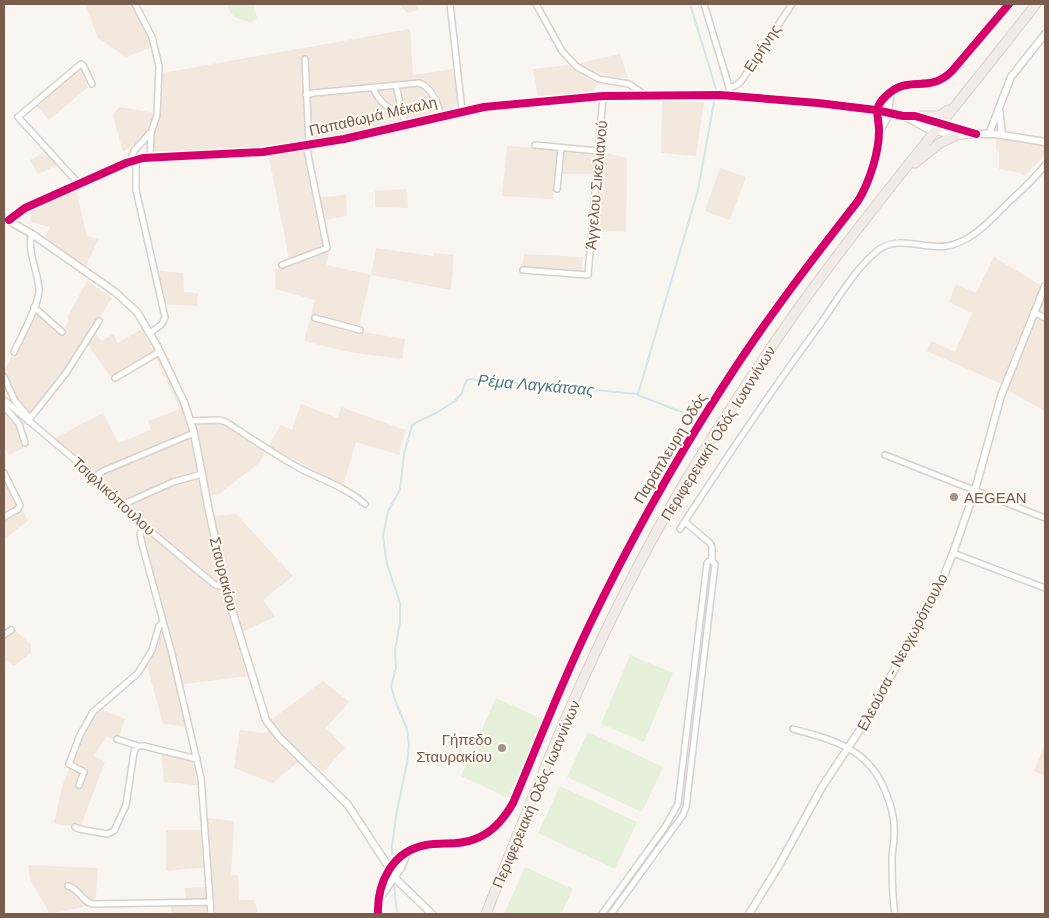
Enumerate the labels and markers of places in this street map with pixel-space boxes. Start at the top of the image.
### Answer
place label: AEGEAN [964,489,1027,506]
marker: AEGEAN [948,491,960,503]
place label: Γήπεδο Σταυρακίου [416,731,492,765]
marker: Γήπεδο Σταυρακίου [496,742,508,754]

